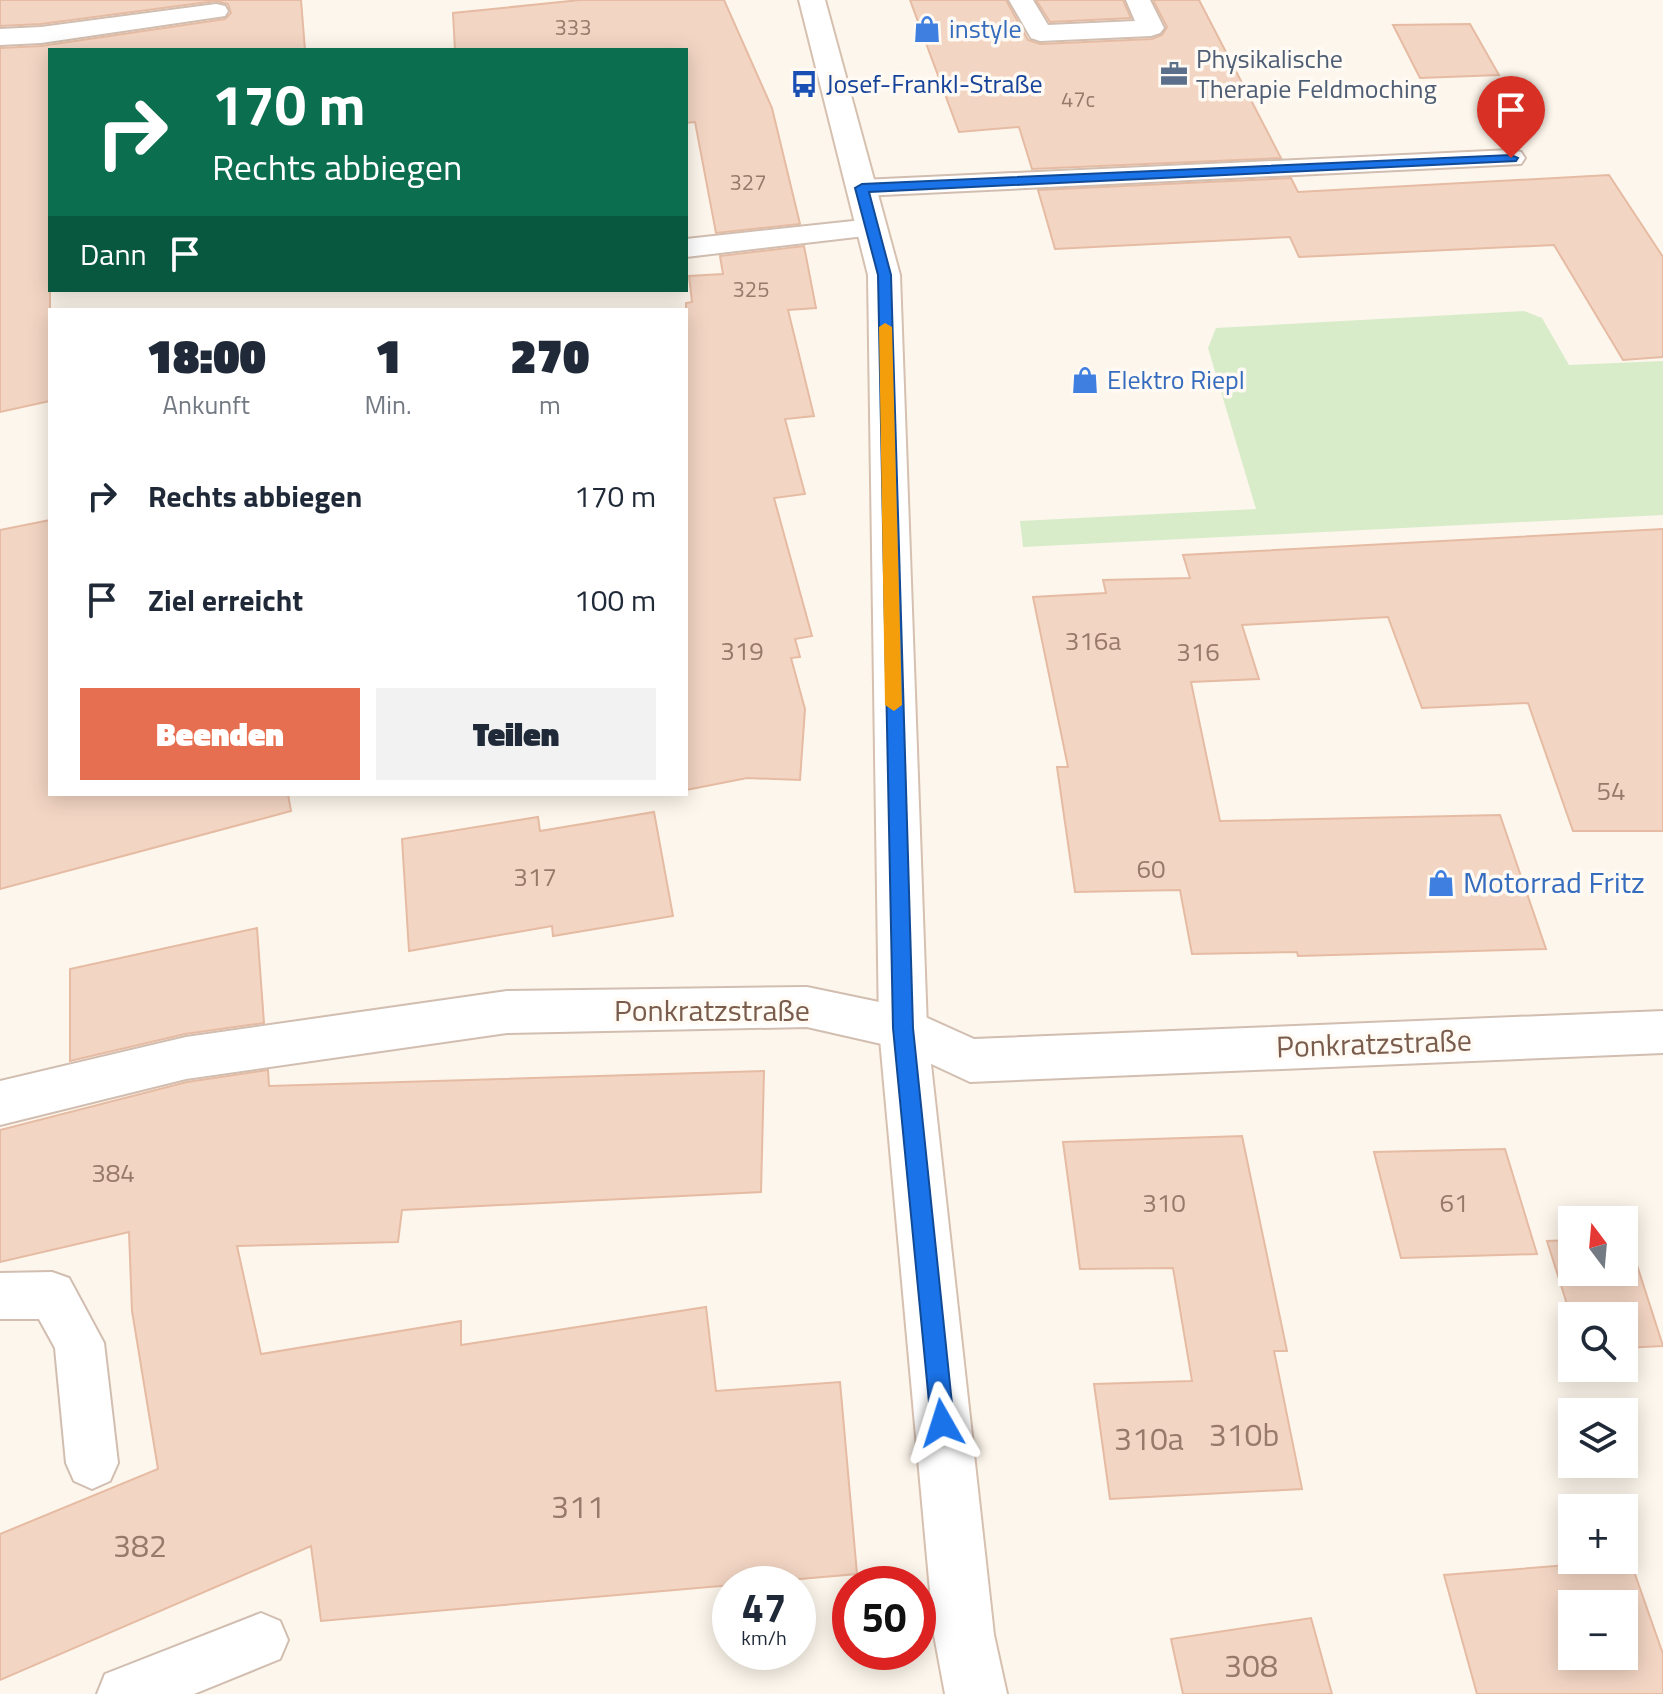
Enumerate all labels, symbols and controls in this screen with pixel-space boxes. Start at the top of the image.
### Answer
place label: instyle [949,9,1022,48]
house number: 333 [555,10,591,44]
shop icon: instyle [912,14,942,44]
place label: Physikalische Therapie Feldmoching [1196,39,1437,108]
office icon: Physikalische Therapie Feldmoching [1159,59,1189,89]
text: 170 m [212,62,365,147]
place label: Josef-Frankl-Straße [826,64,1043,103]
bus stop icon: Josef-Frankl-Straße [789,69,819,99]
pin [1477,76,1545,158]
icon: right [80,80,184,184]
house number: 47c [1061,82,1095,116]
icon: arrive [1489,88,1533,132]
text: Rechts abbiegen [212,139,462,194]
house number: 327 [730,165,766,199]
text: Dann [80,231,147,277]
icon: arrive [163,232,207,276]
house number: 325 [733,272,769,306]
text: 18:00 [147,319,266,392]
text: 1 [375,319,401,392]
text: 270 [510,319,589,392]
place label: Elektro Riepl [1107,360,1245,399]
shop icon: Elektro Riepl [1070,365,1100,395]
text: Ankunft [163,385,250,424]
text: Min. [365,385,412,424]
text: m [539,385,561,424]
text: Rechts abbiegen [148,473,362,519]
text: 170 m [574,473,656,519]
icon: right [80,474,124,518]
text: Ziel erreicht [148,577,303,623]
text: 100 m [574,577,656,623]
icon: arrive [80,578,124,622]
house number: 316a [1065,621,1121,660]
house number: 319 [720,631,764,670]
house number: 316 [1176,632,1220,671]
button: Beenden [80,688,360,780]
button: Teilen [376,688,656,780]
house number: 54 [1596,771,1626,810]
house number: 60 [1136,849,1166,888]
house number: 317 [513,857,557,896]
place label: Motorrad Fritz [1463,859,1645,905]
shop icon: Motorrad Fritz [1426,868,1456,898]
street label: Ponkratzstraße [614,987,810,1033]
street label: Ponkratzstraße [1275,1017,1473,1069]
house number: 384 [91,1153,135,1192]
house number: 310 [1142,1183,1186,1222]
house number: 61 [1439,1183,1469,1222]
north arrow [1558,1206,1638,1286]
map controls [1558,1206,1638,1670]
button: search [1558,1302,1638,1382]
position arrow [900,1381,984,1465]
button: layers [1558,1398,1638,1478]
house number: 310b [1209,1410,1279,1458]
house number: 310a [1114,1414,1184,1462]
house number: 311 [551,1482,605,1530]
button: + [1558,1494,1638,1574]
house number: 382 [113,1521,167,1569]
speed limit sign: 50 [832,1566,936,1670]
text: 47 [742,1577,786,1638]
button: − [1558,1590,1638,1670]
text: km/h [741,1622,787,1653]
house number: 308 [1224,1641,1278,1689]

